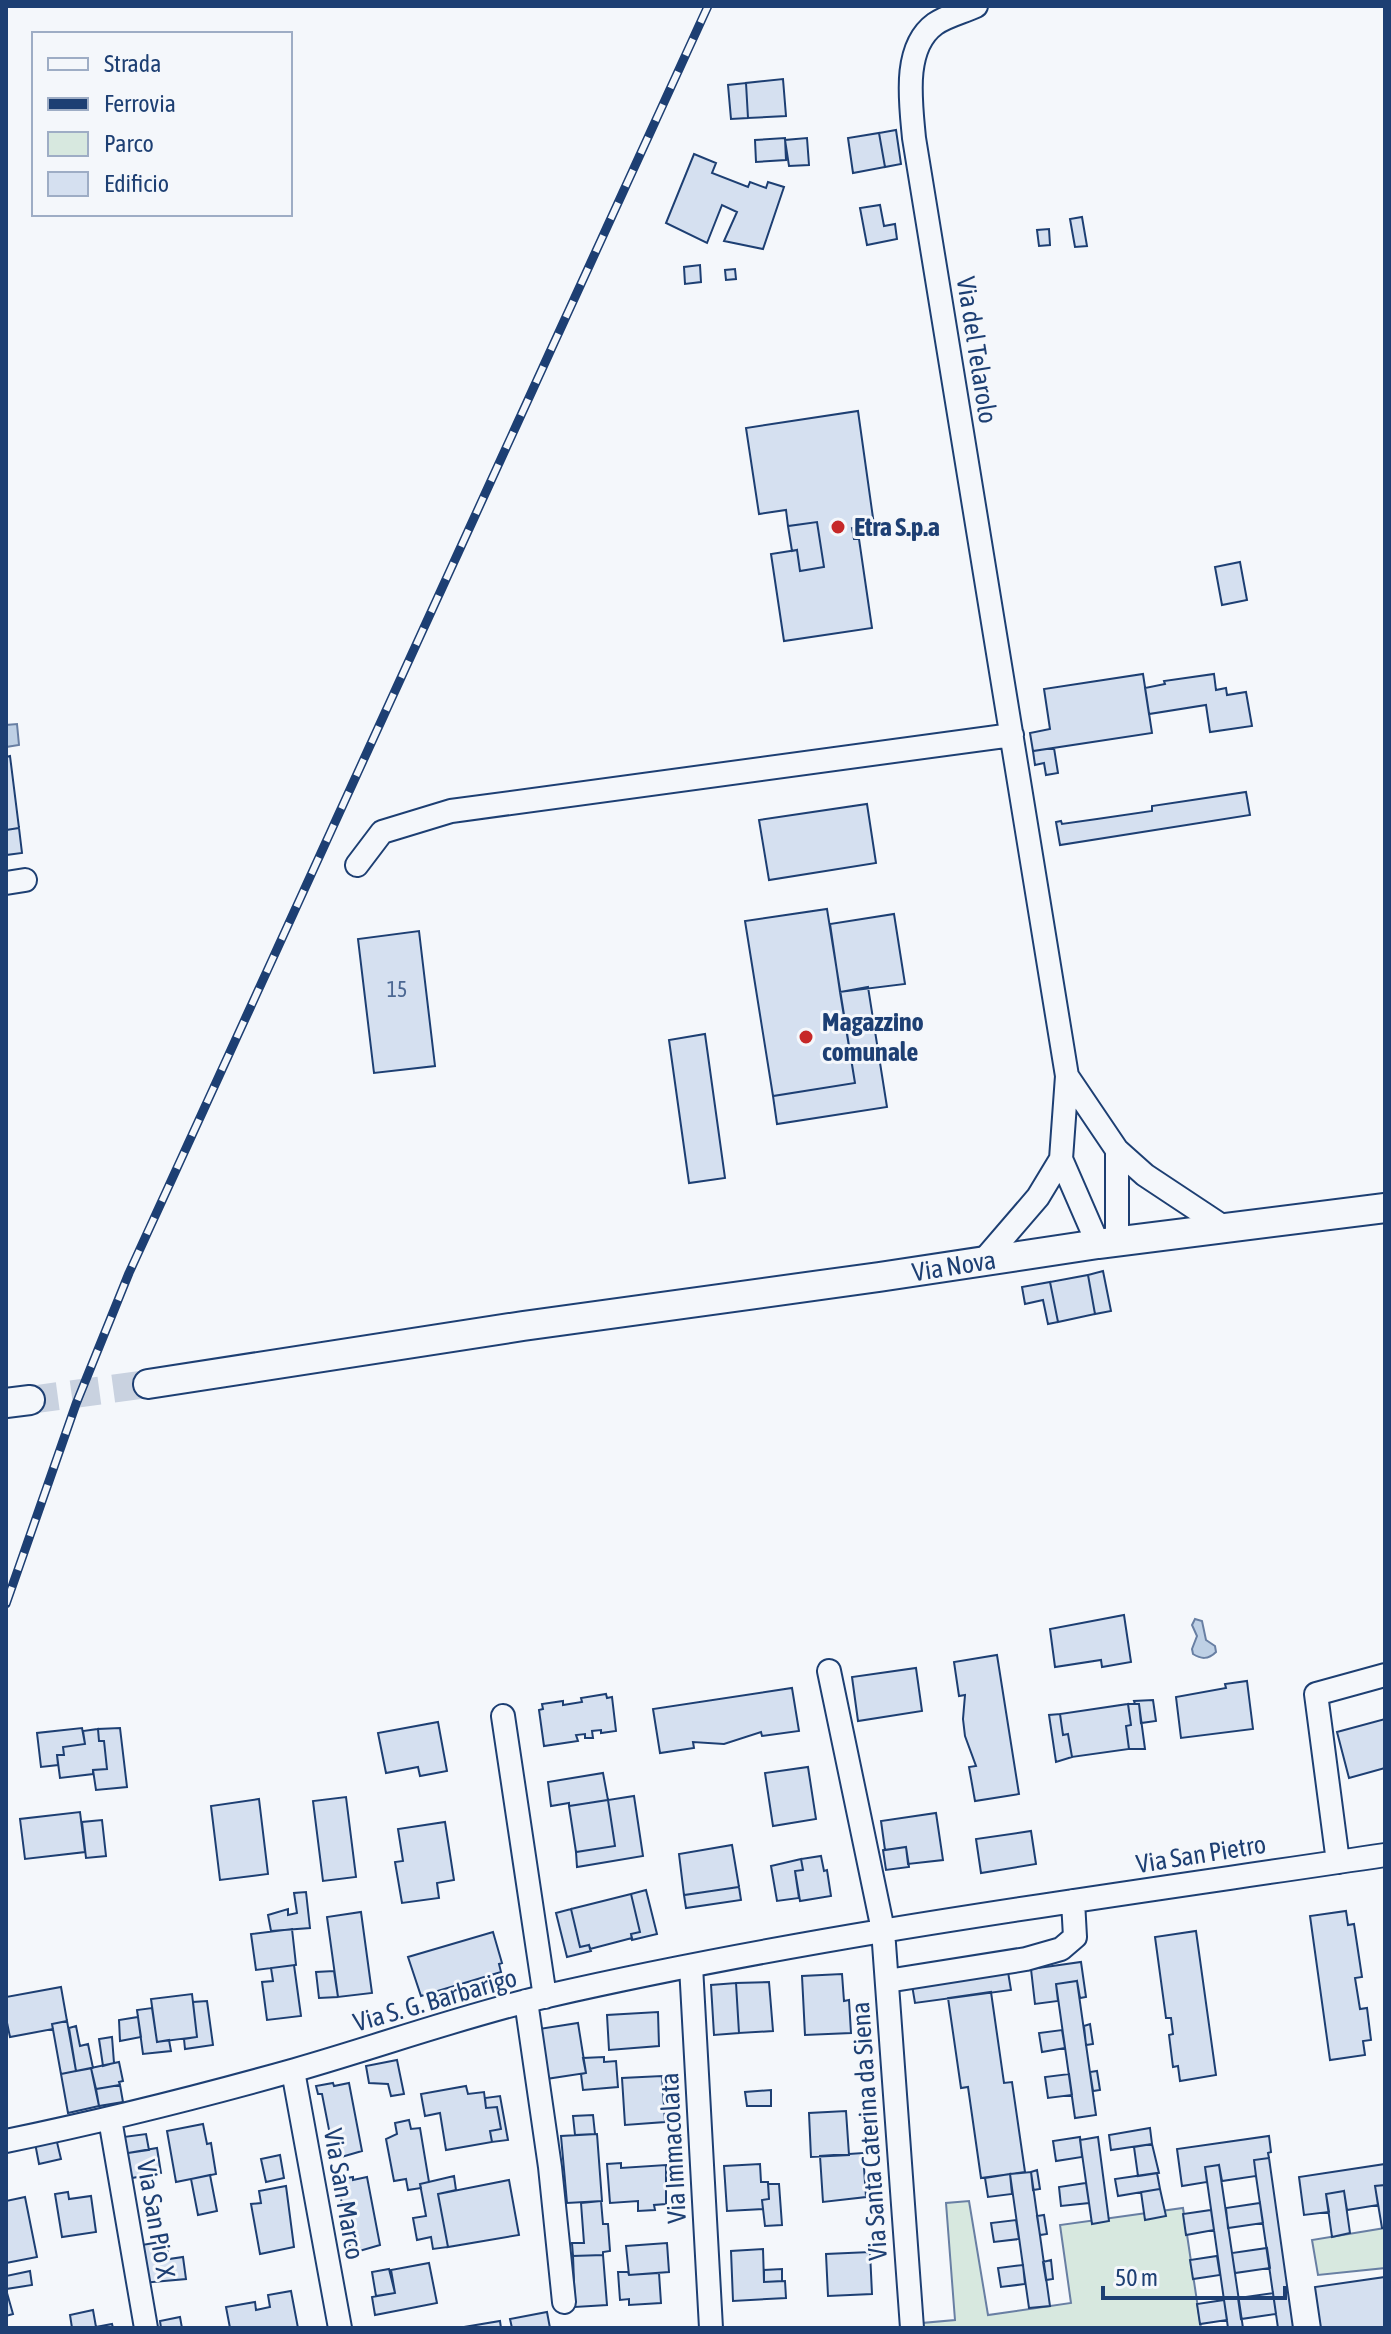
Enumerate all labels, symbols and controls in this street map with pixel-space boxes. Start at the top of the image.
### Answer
legend [32,32,292,216]
text: Strada [104,50,161,77]
text: Ferrovia [104,90,176,117]
text: Parco [104,130,154,157]
text: Edificio [104,170,169,197]
street label: Via del Telarolo [951,274,1003,426]
place label: Etra S.p.a [854,512,940,542]
marker: Etra S.p.a [829,518,847,536]
house number: 15 [387,976,407,1002]
place label: Magazzino comunale [822,1007,924,1067]
marker: Magazzino comunale [797,1028,815,1046]
street label: Via Nova [910,1245,998,1287]
street label: Via San Pietro [1134,1829,1268,1879]
street label: Via S. G. Barbarigo [350,1962,520,2038]
street label: Via Santa Caterina da Siena [845,2001,893,2261]
street label: Via Immacolata [654,2072,692,2224]
street label: Via San Marco [318,2126,370,2262]
street label: Via San Pio X [131,2158,181,2281]
scale bar [1103,2250,1285,2300]
text: 50 m [1115,2264,1158,2291]

